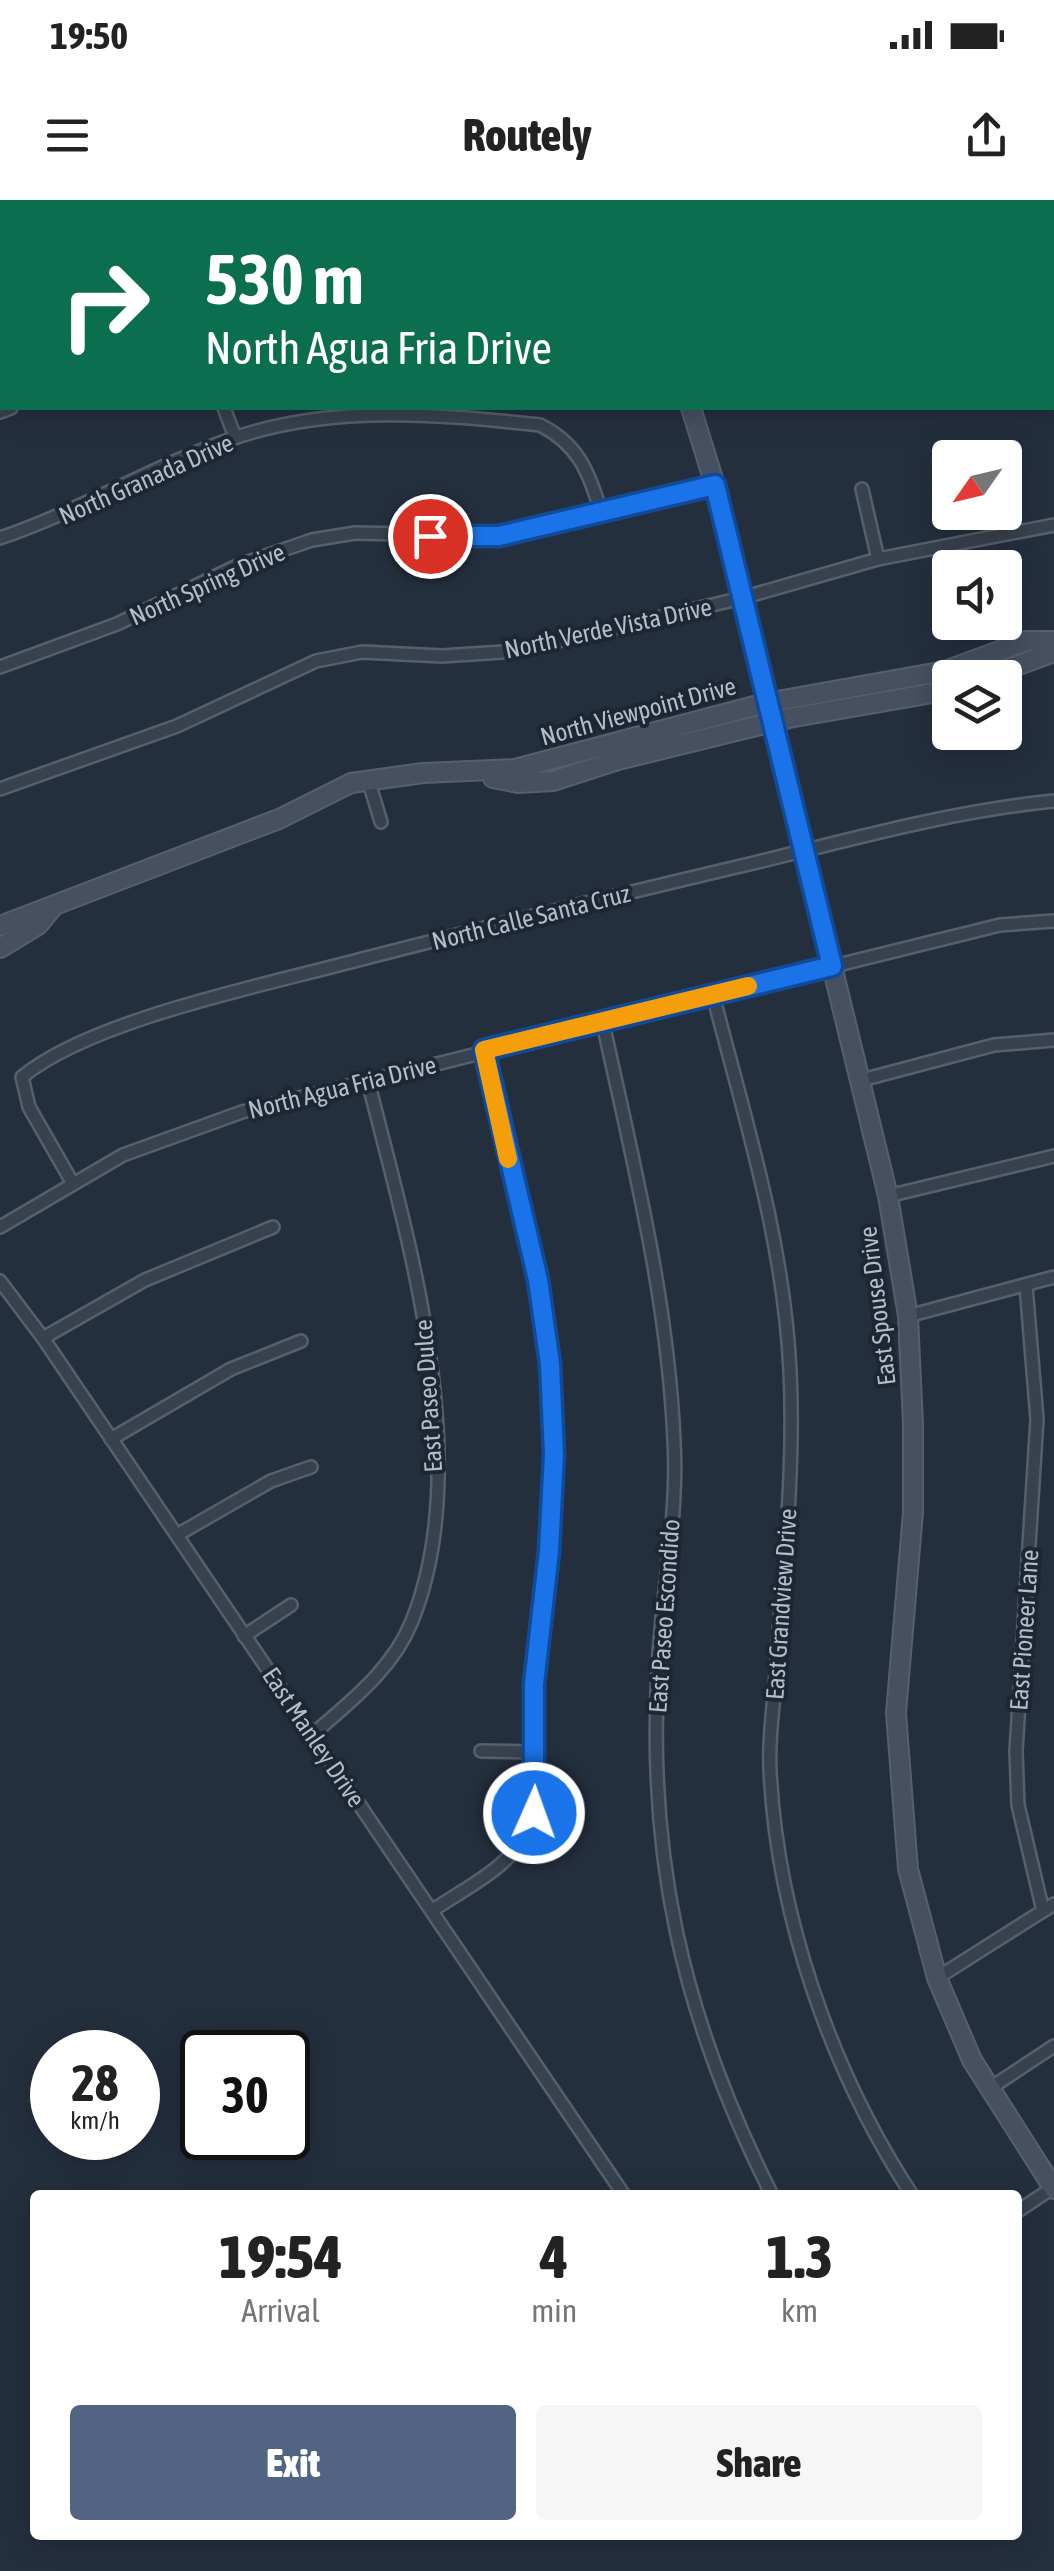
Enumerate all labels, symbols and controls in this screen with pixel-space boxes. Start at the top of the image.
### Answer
text: 19:50 [50,14,128,57]
icon: menu [40,108,95,163]
icon: share [959,108,1014,163]
text: Routely [463,109,591,161]
text: 530 m [205,239,364,319]
icon: right [40,240,170,370]
text: North Agua Fria Drive [205,322,552,374]
street label: North Granada Drive [55,428,237,530]
north arrow [932,440,1022,530]
map controls [932,440,1022,750]
pin [388,494,473,579]
icon: arrive [403,509,458,564]
street label: North Spring Drive [125,537,289,631]
button: sound [932,550,1022,640]
street label: North Verde Vista Drive [502,592,714,664]
button: layers [932,660,1022,750]
street label: North Viewpoint Drive [537,671,739,751]
street label: North Calle Santa Cruz [429,879,633,955]
street label: North Agua Fria Drive [245,1050,439,1124]
street label: East Spouse Drive [853,1225,901,1387]
street label: East Paseo Dulce [409,1319,447,1473]
street label: East Grandview Drive [760,1508,802,1700]
street label: East Paseo Escondido [643,1518,685,1714]
street label: East Pioneer Lane [1004,1549,1044,1711]
street label: East Manley Drive [257,1662,371,1812]
position arrow [482,1761,586,1865]
speed limit sign: 30 [180,2030,310,2160]
text: 28 [71,2054,118,2112]
text: km/h [70,2106,120,2134]
text: 19:54 [219,2222,342,2291]
text: 4 [540,2222,568,2291]
text: 1.3 [766,2222,833,2291]
text: Arrival [242,2292,320,2329]
text: min [531,2292,577,2329]
text: km [781,2292,818,2329]
button: Exit [70,2405,516,2520]
button: Share [536,2405,982,2520]

